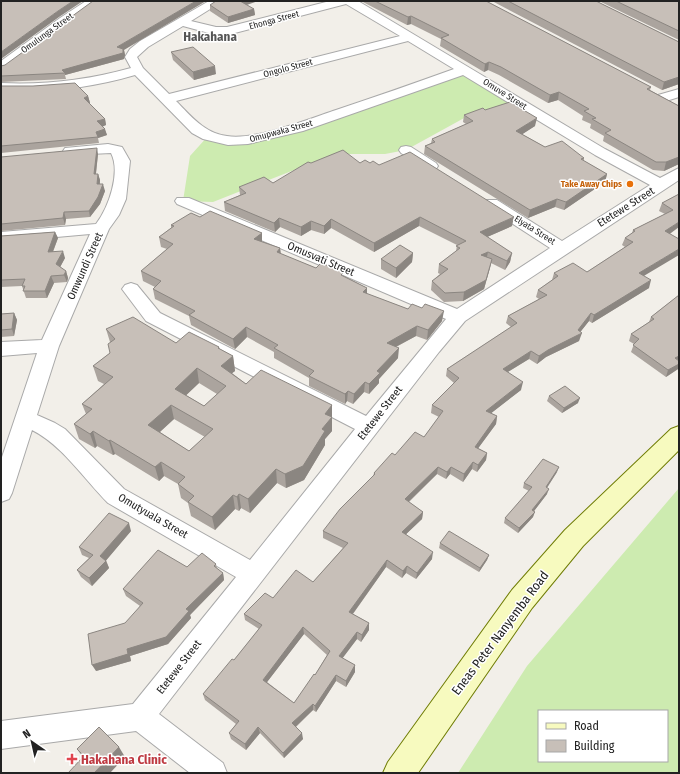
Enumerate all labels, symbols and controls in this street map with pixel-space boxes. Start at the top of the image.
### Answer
street label: Ehonga Street [248,9,300,31]
street label: Omulunga Street [19,11,75,55]
district label: Hakahana [183,29,237,44]
street label: Ongolo Street [262,57,314,79]
street label: Omuve Street [481,77,529,111]
street label: Omupwaka Street [248,118,314,144]
place label: Take Away Chips [561,179,622,189]
marker: Take Away Chips [625,179,635,189]
street label: Etetewe Street [595,184,657,230]
street label: Elyata Street [513,213,557,247]
street label: Omwundi Street [64,230,106,302]
street label: Omusvati Street [285,239,357,279]
street label: Etetewe Street [355,383,405,443]
street label: Omutyuala Street [116,491,191,541]
street label: Eneas Peter Nanyemba Road [448,568,552,698]
street label: Etetewe Street [154,637,204,697]
legend [538,710,668,762]
text: Road [574,719,599,733]
north arrow [12,722,52,762]
text: N [20,727,33,741]
text: Building [574,739,615,753]
place label: Hakahana Clinic [81,752,167,767]
marker: Hakahana Clinic [66,753,78,765]

